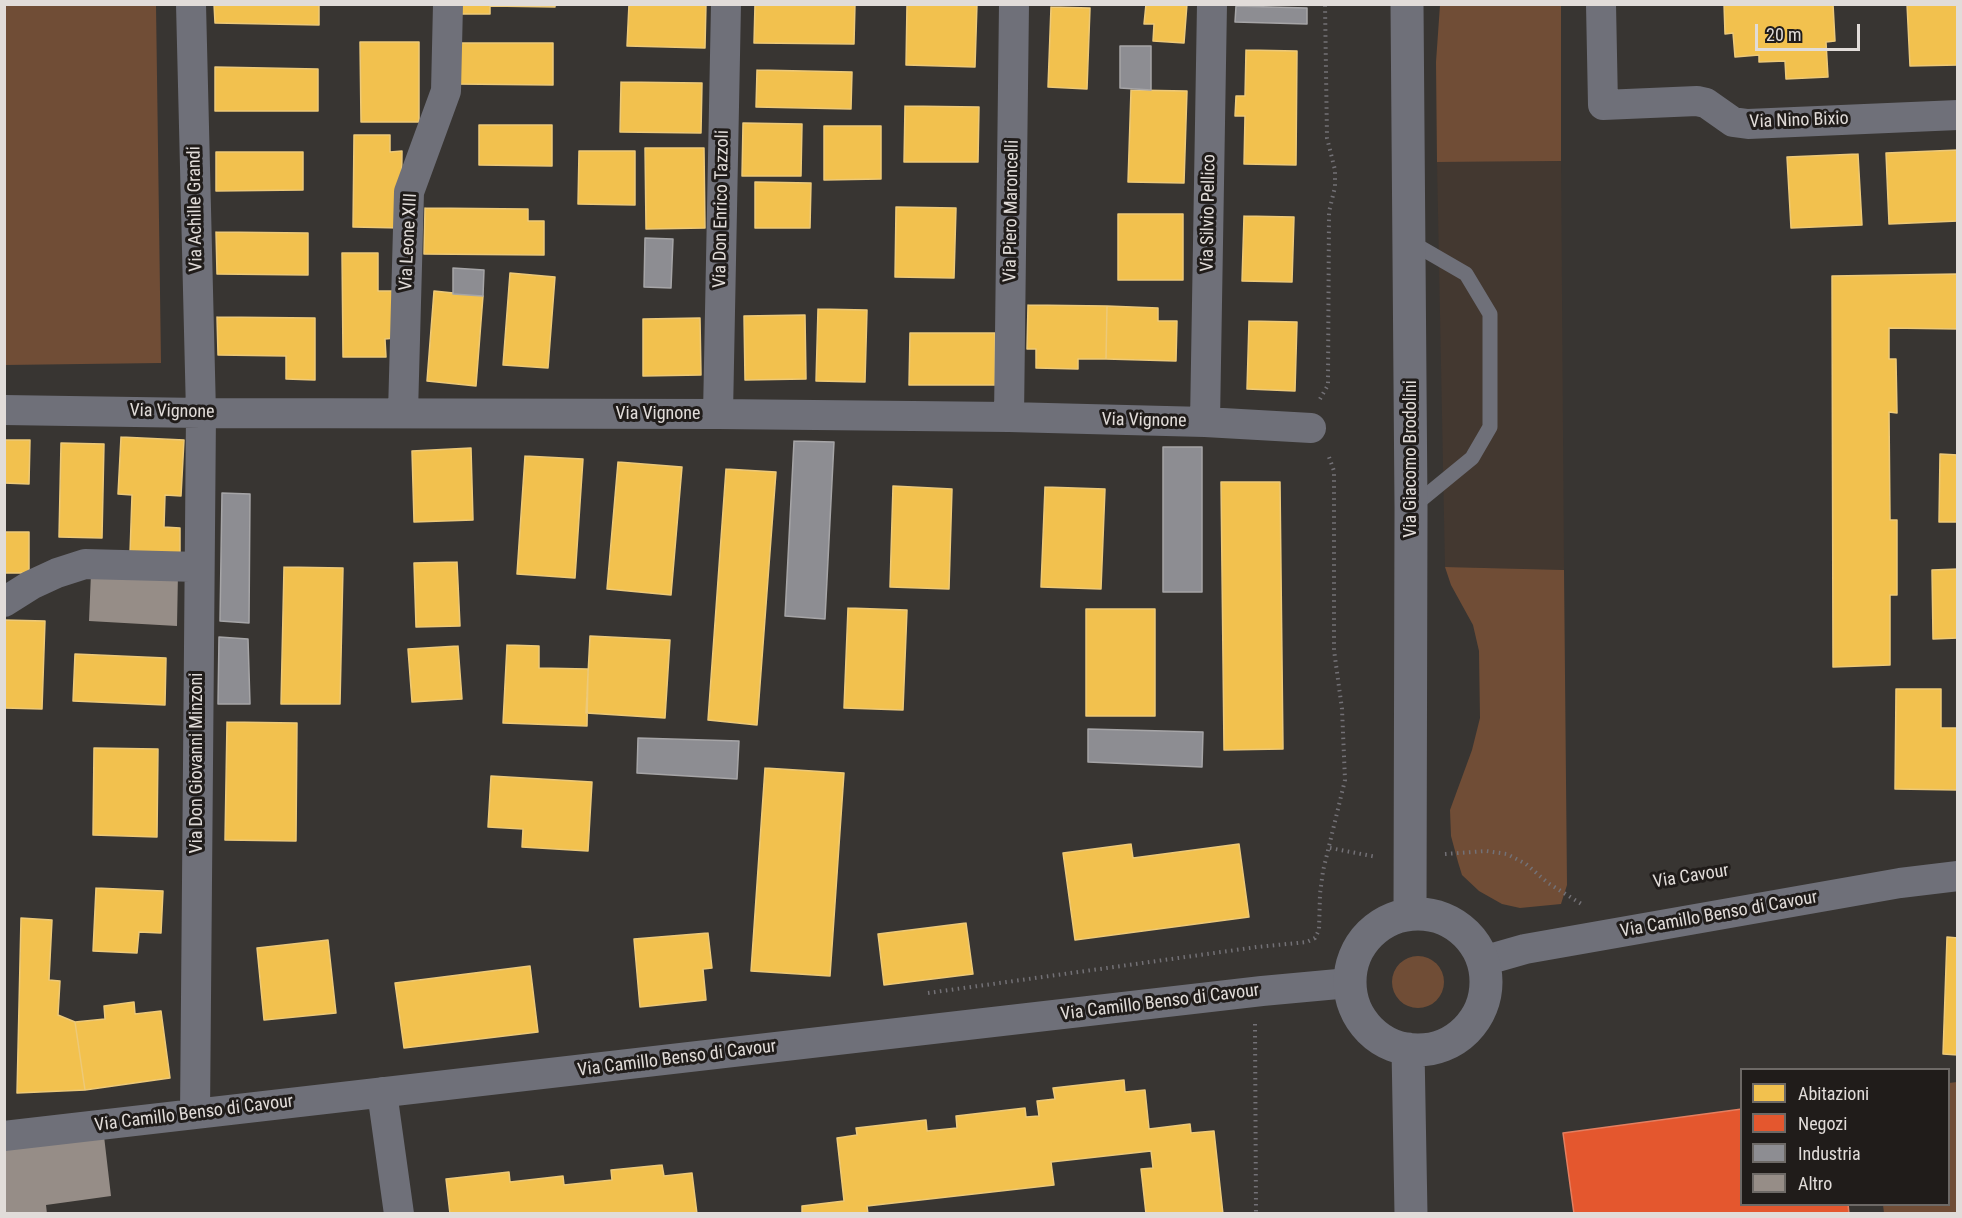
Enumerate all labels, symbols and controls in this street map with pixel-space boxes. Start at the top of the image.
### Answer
scale bar [1758,12,1863,50]
text: 20 m [1766,24,1801,45]
street label: Via Nino Bixio [1749,108,1849,134]
street label: Via Don Enrico Tazzoli [710,130,734,288]
street label: Via Piero Maroncelli [1000,140,1024,282]
street label: Via Achille Grandi [184,146,208,272]
street label: Via Silvio Pellico [1197,154,1221,272]
street label: Via Leone XIII [396,193,422,291]
street label: Via Giacomo Brodolini [1400,380,1422,538]
street label: Via Vignone [129,400,215,424]
street label: Via Vignone [616,403,700,425]
street label: Via Vignone [1101,409,1187,433]
street label: Via Don Giovanni Minzoni [186,673,208,853]
street label: Via Cavour [1652,860,1730,894]
street label: Via Camillo Benso di Cavour [1619,887,1819,943]
street label: Via Camillo Benso di Cavour [1059,980,1261,1026]
street label: Via Camillo Benso di Cavour [576,1036,778,1082]
legend [1740,1068,1950,1206]
text: Abitazioni [1798,1083,1869,1104]
street label: Via Camillo Benso di Cavour [93,1091,295,1137]
text: Negozi [1798,1113,1847,1134]
text: Industria [1798,1143,1861,1164]
text: Altro [1798,1173,1832,1194]

